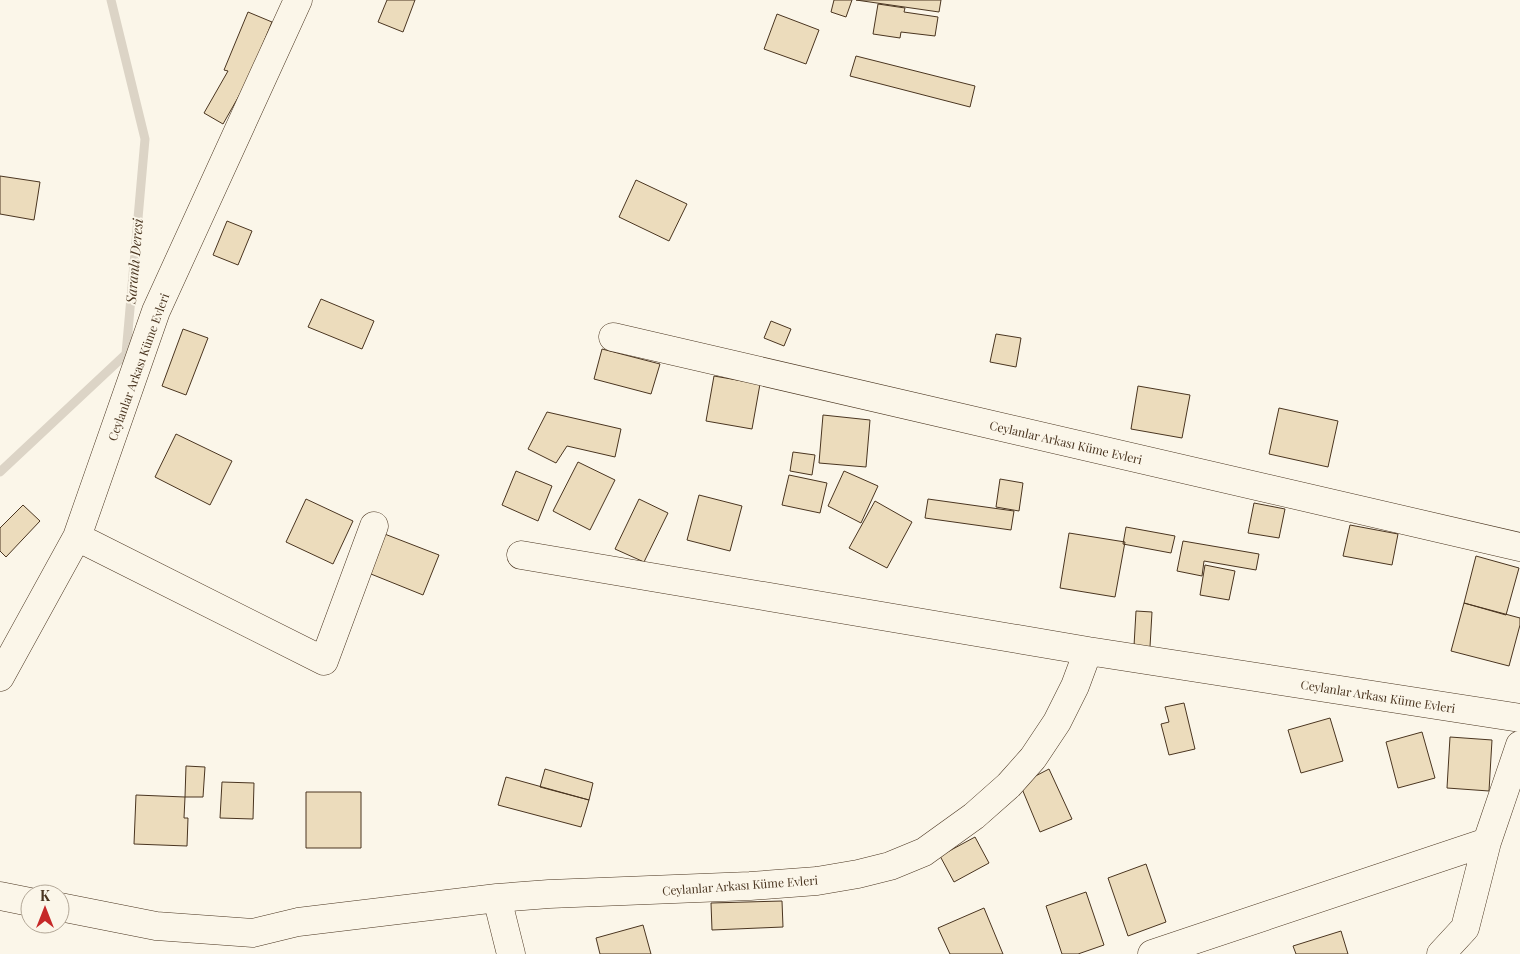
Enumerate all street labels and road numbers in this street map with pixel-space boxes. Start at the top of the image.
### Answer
street label: Ceylanlar Arkası Küme Evleri [104,290,172,443]
street label: Ceylanlar Arkası Küme Evleri [988,417,1144,467]
street label: Ceylanlar Arkası Küme Evleri [1300,676,1457,716]
street label: Ceylanlar Arkası Küme Evleri [661,872,819,898]

